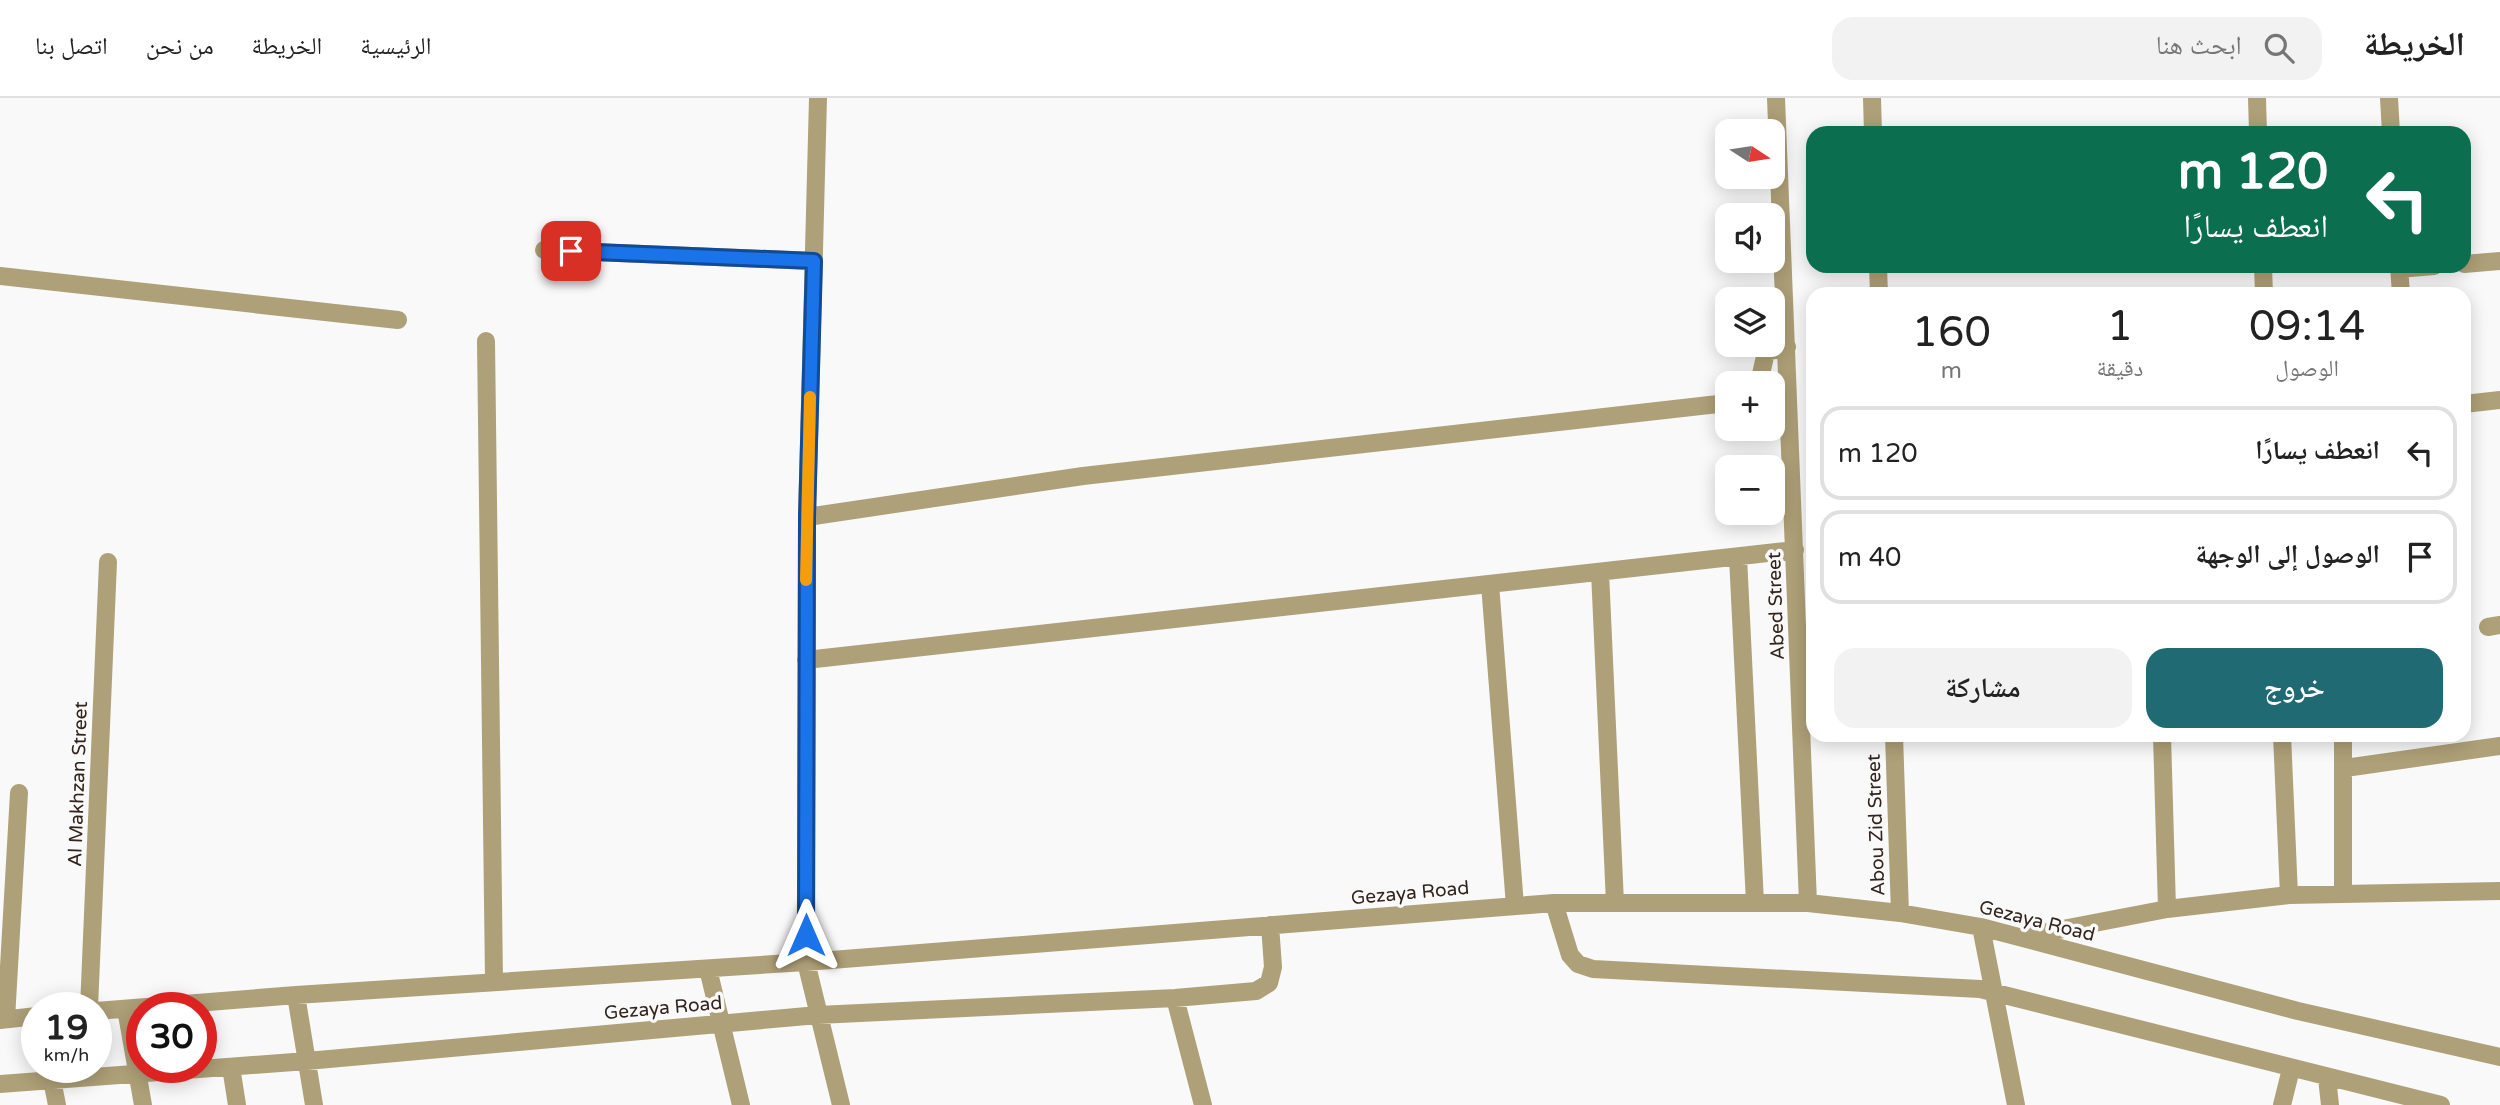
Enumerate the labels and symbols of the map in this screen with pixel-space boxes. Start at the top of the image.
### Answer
north arrow [1715,119,1785,189]
pin [541,221,601,281]
street label: Abed Street [1763,552,1789,660]
street label: Al Makhzan Street [64,701,92,867]
street label: Abou Zid Street [1863,754,1889,896]
street label: Gezaya Road [1350,877,1470,909]
street label: Gezaya Road [1977,896,2097,946]
position arrow [769,898,843,972]
speed limit sign: 30 [126,992,217,1083]
street label: Gezaya Road [603,992,723,1024]

